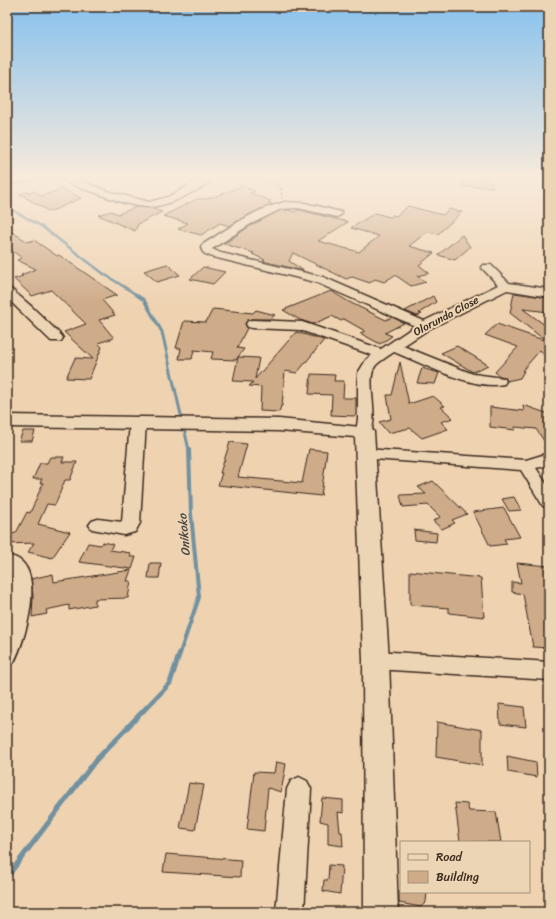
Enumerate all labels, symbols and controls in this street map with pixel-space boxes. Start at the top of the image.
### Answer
street label: Olorunda Close [410,291,483,341]
water label: Onikoko [171,512,197,557]
legend [400,841,530,893]
text: Road [436,846,463,868]
text: Building [436,866,479,888]

